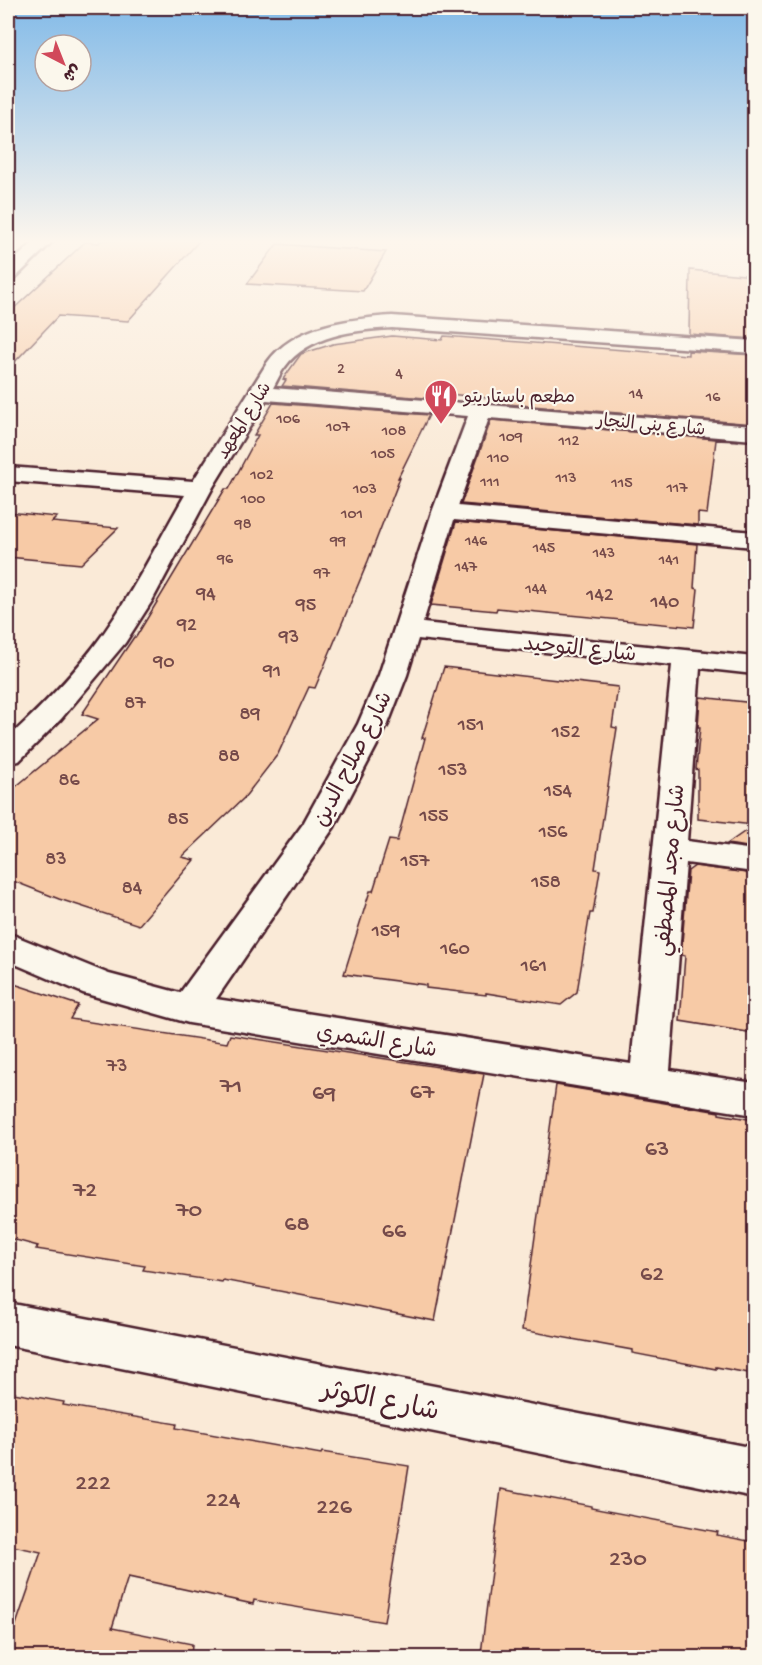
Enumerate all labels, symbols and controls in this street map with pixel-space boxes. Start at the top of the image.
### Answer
north arrow [33,33,93,93]
text: ش [58,59,84,84]
house number: 2 [337,361,345,380]
house number: 4 [395,366,403,385]
restaurant icon: مطعم باستاريتو [423,378,459,425]
street label: شارع المعهد [213,379,277,464]
house number: 14 [628,386,643,405]
place label: مطعم باستاريتو [462,388,575,410]
house number: 16 [705,389,721,408]
house number: 106 [275,411,301,430]
street label: شارع بنى النجار [594,411,706,442]
house number: 107 [325,419,351,438]
house number: 108 [381,423,406,442]
house number: 109 [498,429,523,448]
house number: 112 [558,433,580,452]
house number: 105 [370,446,395,465]
house number: 110 [486,450,509,469]
house number: 102 [249,467,274,486]
house number: 113 [554,470,577,489]
house number: 111 [479,474,500,493]
house number: 115 [610,475,633,494]
house number: 117 [665,480,688,499]
house number: 103 [352,481,377,500]
house number: 100 [240,491,265,510]
house number: 101 [340,506,363,525]
house number: 98 [234,516,252,535]
house number: 99 [329,533,346,552]
house number: 146 [464,533,488,552]
house number: 145 [532,540,555,559]
house number: 143 [592,545,615,564]
house number: 96 [216,551,234,570]
house number: 141 [658,552,679,571]
house number: 147 [454,559,478,578]
house number: 97 [313,565,331,584]
house number: 144 [524,581,547,600]
house number: 94 [195,584,216,607]
house number: 142 [585,585,614,608]
house number: 140 [650,592,679,615]
house number: 95 [295,595,316,618]
house number: 92 [176,615,197,638]
house number: 93 [278,627,299,650]
street label: شارع التوحيد [522,632,637,670]
house number: 90 [152,652,175,675]
house number: 91 [262,661,281,684]
street label: شارع صلاح الدين [309,688,400,832]
house number: 87 [124,693,146,716]
house number: 89 [240,704,260,727]
house number: 151 [457,715,484,738]
house number: 152 [551,722,580,745]
house number: 88 [218,746,240,769]
house number: 153 [438,760,467,783]
house number: 86 [58,770,80,793]
house number: 154 [543,781,573,804]
street label: شارع مجد المصطفي [652,783,695,958]
house number: 155 [418,806,449,829]
house number: 85 [167,809,189,832]
house number: 156 [538,822,568,845]
house number: 83 [45,849,67,872]
house number: 157 [400,851,430,874]
house number: 158 [530,872,561,895]
house number: 84 [122,878,143,901]
house number: 159 [371,921,400,944]
house number: 160 [439,939,470,962]
house number: 161 [520,956,547,979]
street label: شارع الشمري [314,1021,438,1065]
house number: 73 [106,1056,127,1079]
house number: 71 [219,1073,242,1102]
house number: 67 [410,1079,435,1108]
house number: 69 [312,1080,336,1109]
house number: 63 [645,1136,669,1165]
house number: 72 [72,1177,97,1206]
house number: 70 [175,1197,202,1226]
house number: 68 [284,1211,310,1240]
house number: 66 [382,1218,407,1247]
house number: 62 [640,1261,664,1290]
street label: شارع الكوثر [317,1376,441,1430]
house number: 222 [75,1470,111,1499]
house number: 224 [206,1487,241,1516]
house number: 226 [316,1494,353,1523]
house number: 230 [609,1546,647,1575]

